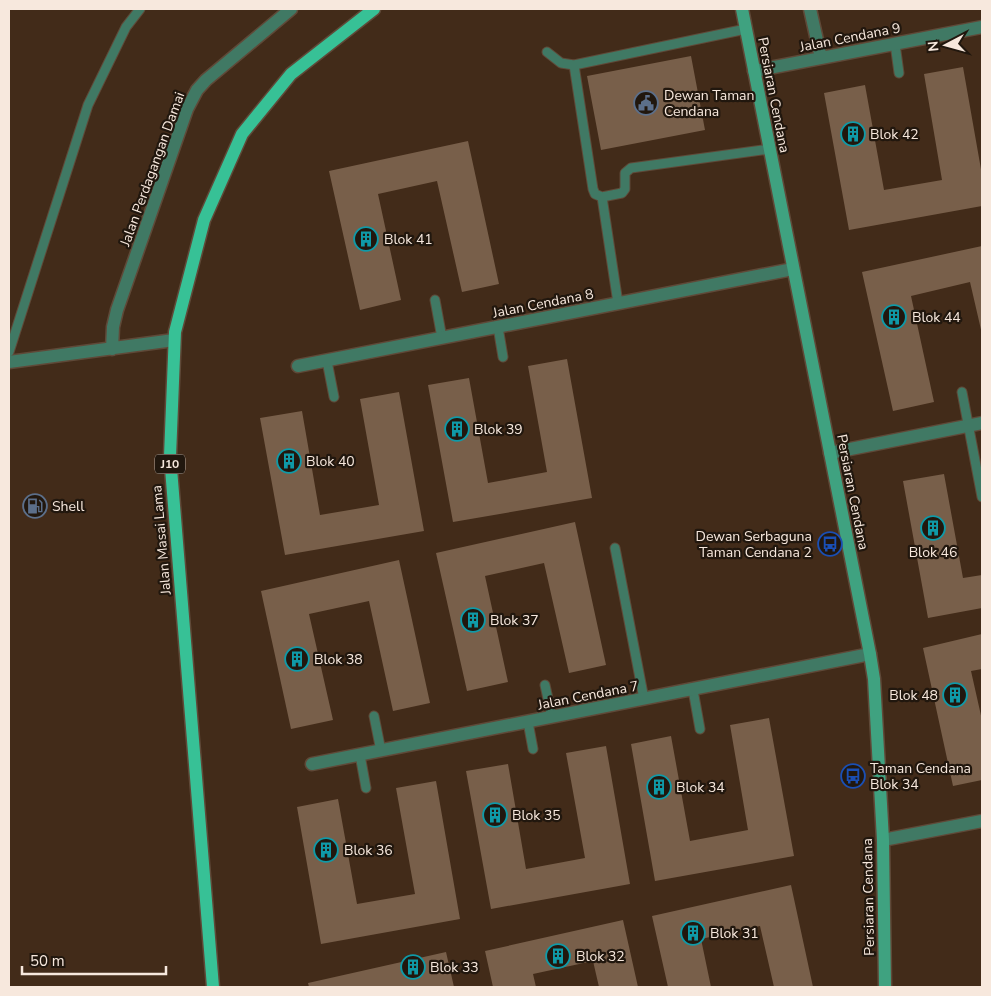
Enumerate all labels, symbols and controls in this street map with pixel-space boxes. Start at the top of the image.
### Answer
street label: Jalan Cendana 9 [797,18,902,57]
north arrow [921,20,971,70]
street label: Persiaran Cendana [753,36,794,155]
text: N [924,40,944,53]
place label: Dewan Taman Cendana [664,86,754,121]
street label: Jalan Perdagangan Damai [115,89,189,250]
public building icon: Dewan Taman Cendana [633,90,659,116]
building icon: Blok 42 [840,121,866,147]
place label: Blok 42 [870,125,919,144]
building icon: Blok 41 [353,226,379,252]
place label: Blok 41 [384,230,433,249]
street label: Jalan Cendana 8 [490,284,595,323]
building icon: Blok 44 [881,304,907,330]
place label: Blok 44 [912,308,961,327]
building icon: Blok 39 [444,416,470,442]
place label: Blok 39 [474,420,523,439]
street label: Persiaran Cendana [832,433,873,552]
building icon: Blok 40 [276,448,302,474]
place label: Blok 40 [306,452,355,471]
road number: J10 [155,454,185,474]
street label: Jalan Masai Lama [147,484,176,597]
fuel station icon: Shell [22,493,48,519]
place label: Shell [52,497,85,516]
building icon: Blok 46 [920,515,946,541]
place label: Dewan Serbaguna Taman Cendana 2 [696,527,812,562]
bus stop icon: Dewan Serbaguna Taman Cendana 2 [817,531,843,557]
place label: Blok 46 [909,543,957,562]
building icon: Blok 37 [460,607,486,633]
place label: Blok 37 [490,611,539,630]
building icon: Blok 38 [284,646,310,672]
place label: Blok 38 [314,650,363,669]
street label: Jalan Cendana 7 [535,676,640,715]
building icon: Blok 48 [942,682,968,708]
place label: Blok 48 [889,686,938,705]
place label: Taman Cendana Blok 34 [870,759,971,794]
bus stop icon: Taman Cendana Blok 34 [840,763,866,789]
building icon: Blok 34 [646,774,672,800]
place label: Blok 34 [676,778,725,797]
building icon: Blok 35 [482,802,508,828]
place label: Blok 35 [512,806,561,825]
building icon: Blok 36 [313,837,339,863]
street label: Persiaran Cendana [858,838,879,956]
place label: Blok 36 [344,841,393,860]
building icon: Blok 31 [680,920,706,946]
place label: Blok 31 [710,924,759,943]
building icon: Blok 32 [545,943,571,969]
scale bar [22,944,166,976]
place label: Blok 32 [576,947,625,966]
text: 50 m [30,951,65,971]
building icon: Blok 33 [400,954,426,980]
place label: Blok 33 [430,958,479,977]

